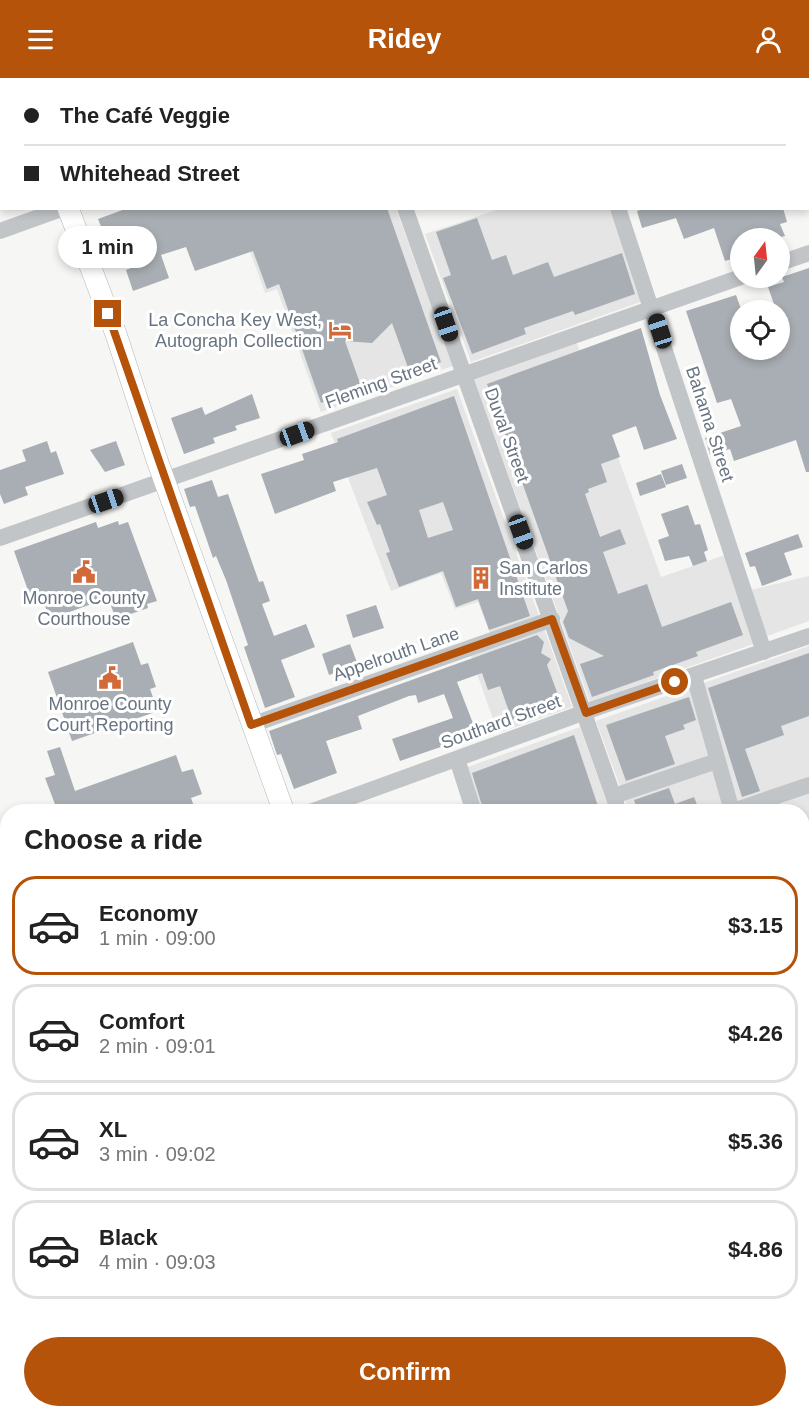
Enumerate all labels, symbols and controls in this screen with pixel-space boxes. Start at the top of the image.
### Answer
icon: menu [24,23,57,56]
icon: person [752,23,785,56]
text: Ridey [368,24,441,54]
text: The Café Veggie [60,103,230,128]
text: Whitehead Street [60,161,240,186]
callout: 1 min [58,227,158,269]
north arrow [730,228,790,288]
map controls [730,228,790,360]
text: 1 min [81,236,134,258]
route end [94,300,121,327]
button: locate [730,300,790,360]
car [432,304,460,344]
place label: La Concha Key West, Autograph Collection [148,310,322,351]
car [646,311,674,351]
hotel icon: La Concha Key West, Autograph Collection [327,317,353,343]
street label: Fleming Street [323,354,439,412]
street label: Bahama Street [682,364,738,484]
street label: Duval Street [481,385,533,485]
car [277,419,317,449]
car [86,487,126,515]
car [506,512,536,552]
place label: San Carlos Institute [499,558,588,599]
public building icon: Monroe County Courthouse [71,559,97,585]
building icon: San Carlos Institute [468,565,494,591]
place label: Monroe County Courthouse [22,588,146,629]
street label: Appelrouth Lane [330,623,462,685]
public building icon: Monroe County Court Reporting [97,665,123,691]
route start [661,668,688,695]
street label: Southard Street [438,691,564,753]
place label: Monroe County Court Reporting [46,694,174,735]
text: Choose a ride [24,825,203,855]
icon: car [27,899,81,953]
text: Economy [99,901,198,926]
text: $3.15 [728,913,783,938]
text: 1 min · 09:00 [99,927,216,949]
icon: car [27,1007,81,1061]
text: Comfort [99,1009,185,1034]
text: $4.26 [728,1021,783,1046]
text: 2 min · 09:01 [99,1035,216,1057]
icon: car [27,1115,81,1169]
text: XL [99,1117,127,1142]
text: $5.36 [728,1129,783,1154]
text: 3 min · 09:02 [99,1143,216,1165]
icon: car [27,1223,81,1277]
text: Black [99,1225,158,1250]
text: $4.86 [728,1237,783,1262]
text: 4 min · 09:03 [99,1251,216,1273]
button: Confirm [24,1337,786,1406]

